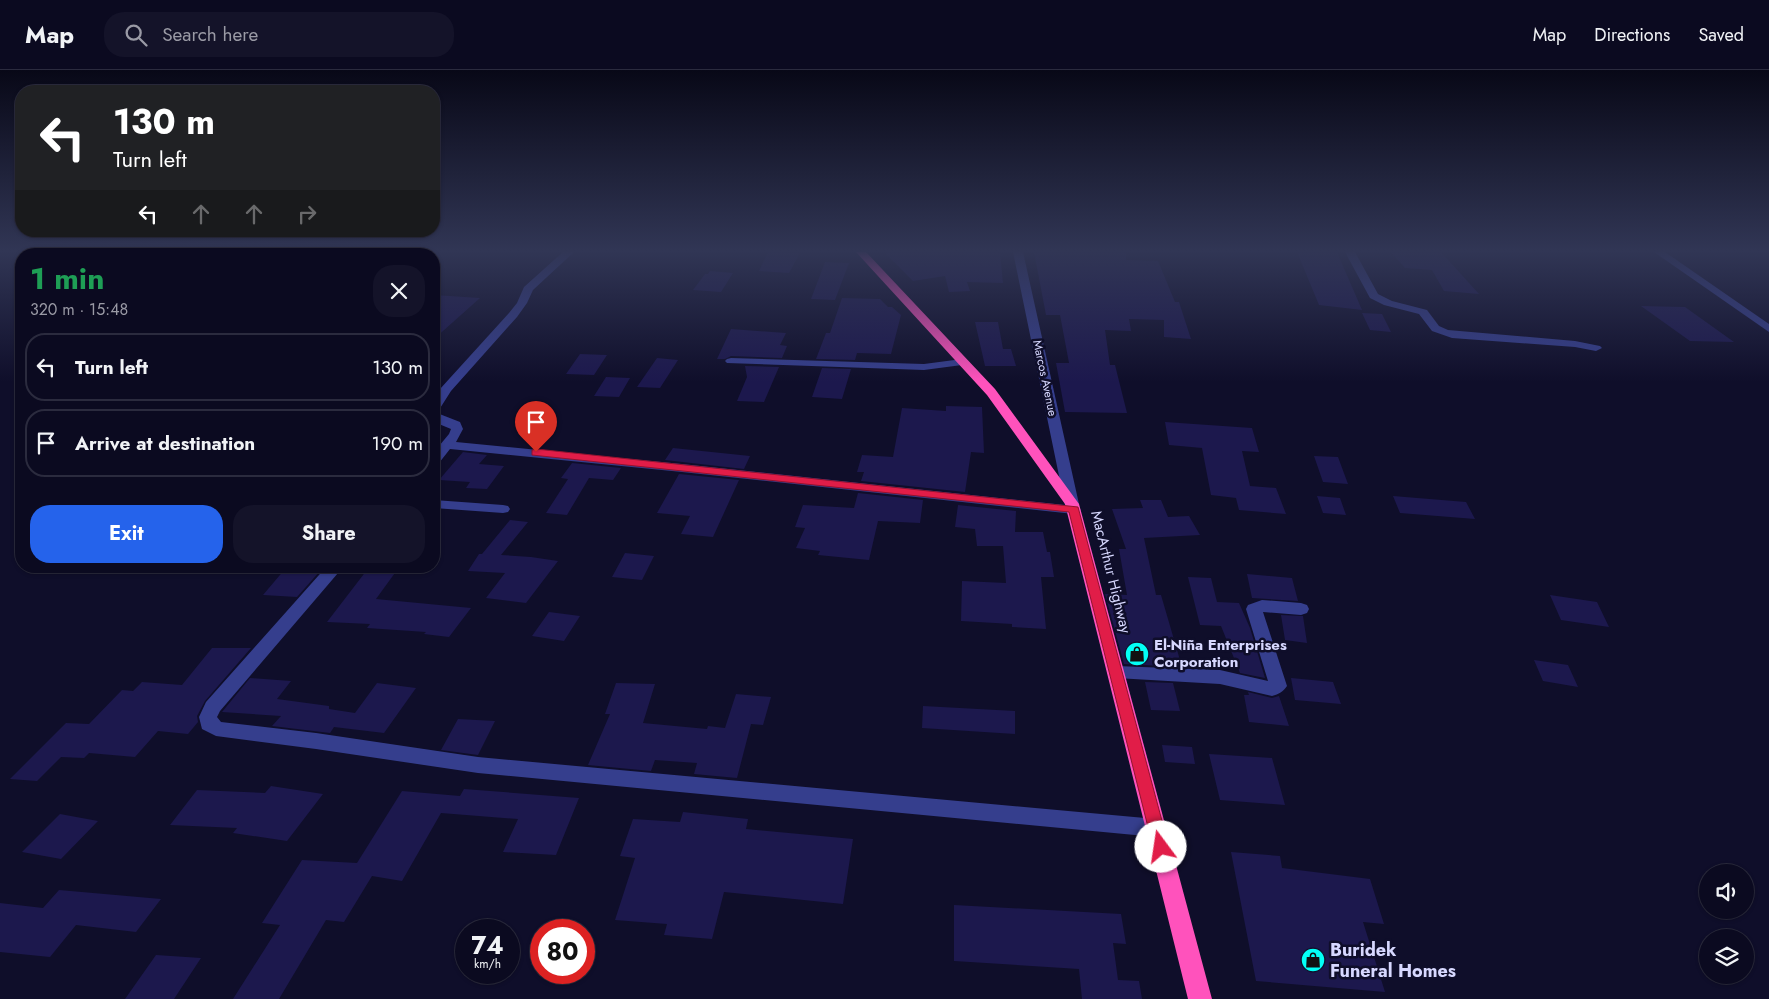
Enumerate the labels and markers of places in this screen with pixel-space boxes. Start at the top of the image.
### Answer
pin [515,401,557,452]
place label: El-Niña Enterprises Corporation [1154,634,1287,673]
shop icon: El-Niña Enterprises Corporation [1124,641,1150,667]
place label: Buridek Funeral Homes [1330,937,1456,984]
shop icon: Buridek Funeral Homes [1300,947,1326,973]

